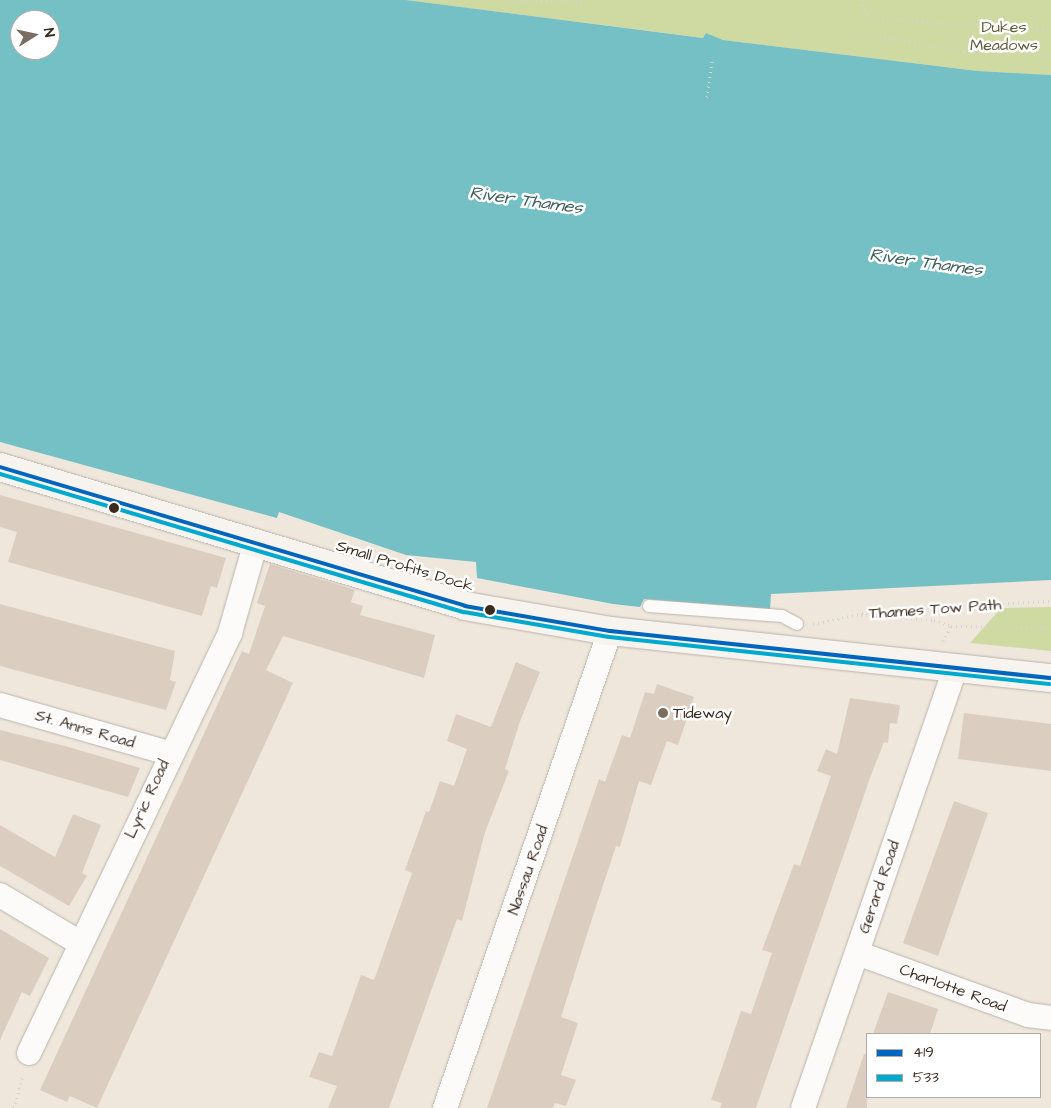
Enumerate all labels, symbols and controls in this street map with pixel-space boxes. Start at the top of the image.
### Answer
north arrow [10,10,60,60]
park label: Dukes Meadows [970,17,1038,55]
text: N [38,27,59,39]
water label: River Thames [468,182,584,220]
water label: River Thames [868,244,984,282]
unlabelled marker [109,503,119,513]
street label: Small Profits Dock [334,536,476,596]
street label: Thames Tow Path [868,595,1002,623]
unlabelled marker [485,605,495,615]
place label: Tideway [673,703,732,723]
street label: St. Anns Road [33,706,137,752]
marker: Tideway [657,707,669,719]
street label: Lyric Road [120,757,174,841]
street label: Nassau Road [504,823,552,917]
street label: Gerard Road [854,838,904,936]
street label: Charlotte Road [897,960,1009,1016]
legend [866,1033,1041,1098]
text: 419 [913,1042,934,1063]
text: 533 [913,1067,939,1088]

